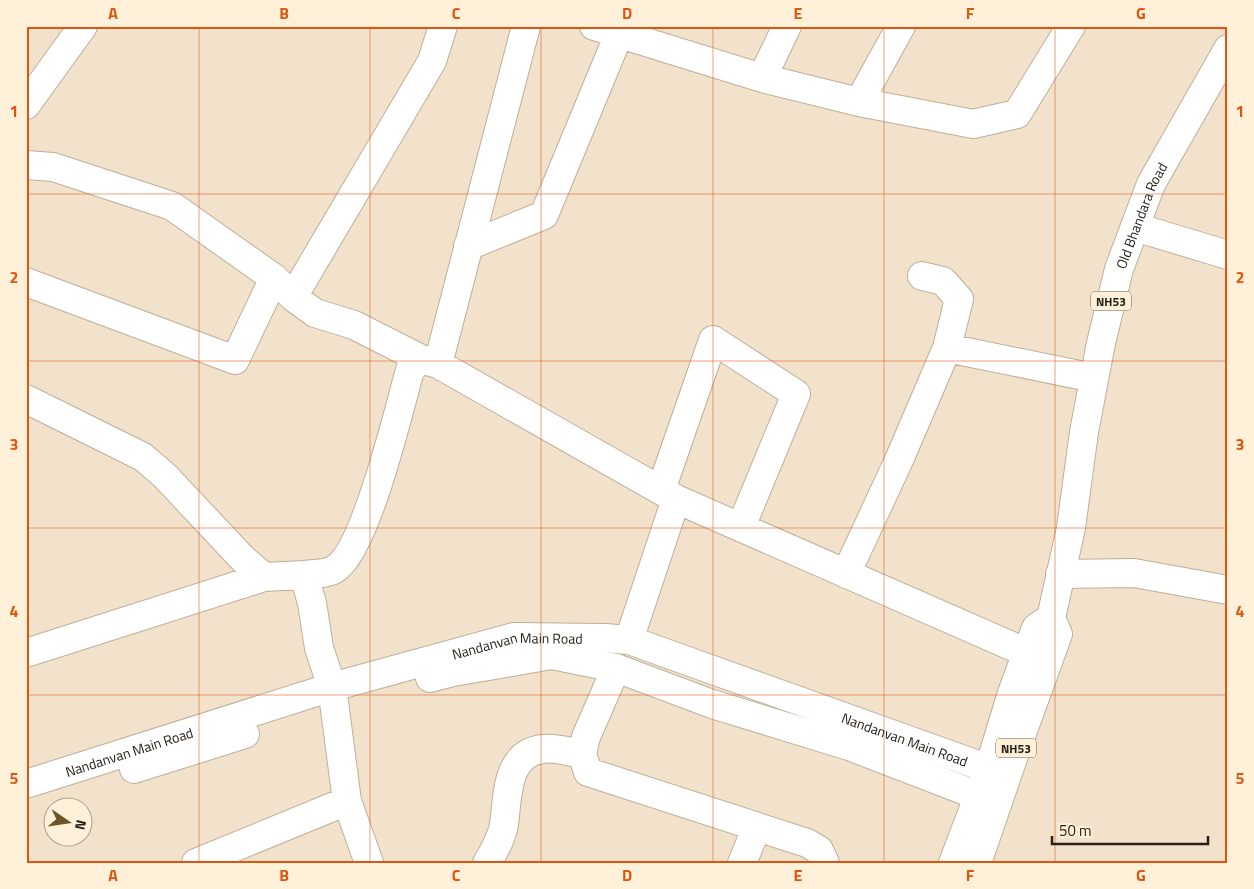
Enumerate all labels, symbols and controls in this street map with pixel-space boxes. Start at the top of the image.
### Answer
text: A [108,1,118,25]
text: B [279,1,289,25]
text: C [452,1,461,25]
text: D [622,1,632,25]
text: E [794,1,803,25]
text: F [966,1,975,25]
text: G [1136,1,1146,25]
text: 1 [10,99,18,123]
text: 1 [1236,99,1244,123]
street label: Old Bhandara Road [1110,158,1172,272]
text: 2 [10,265,18,289]
text: 2 [1236,265,1244,289]
road number: NH53 [1091,292,1131,310]
text: 3 [10,432,18,456]
text: 3 [1236,432,1244,456]
text: 4 [10,599,19,623]
text: 4 [1236,599,1245,623]
street label: Nandanvan Main Road [449,626,583,664]
street label: Nandanvan Main Road [839,707,971,771]
street label: Nandanvan Main Road [62,721,196,781]
road number: NH53 [996,738,1036,758]
text: 5 [10,766,19,790]
text: 5 [1236,766,1245,790]
north arrow [42,796,92,846]
scale bar [1052,814,1208,846]
text: N [70,818,92,832]
text: 50 m [1059,819,1092,842]
text: A [108,863,118,887]
text: B [279,863,289,887]
text: C [452,863,461,887]
text: D [622,863,632,887]
text: E [794,863,803,887]
text: F [966,863,975,887]
text: G [1136,863,1146,887]

